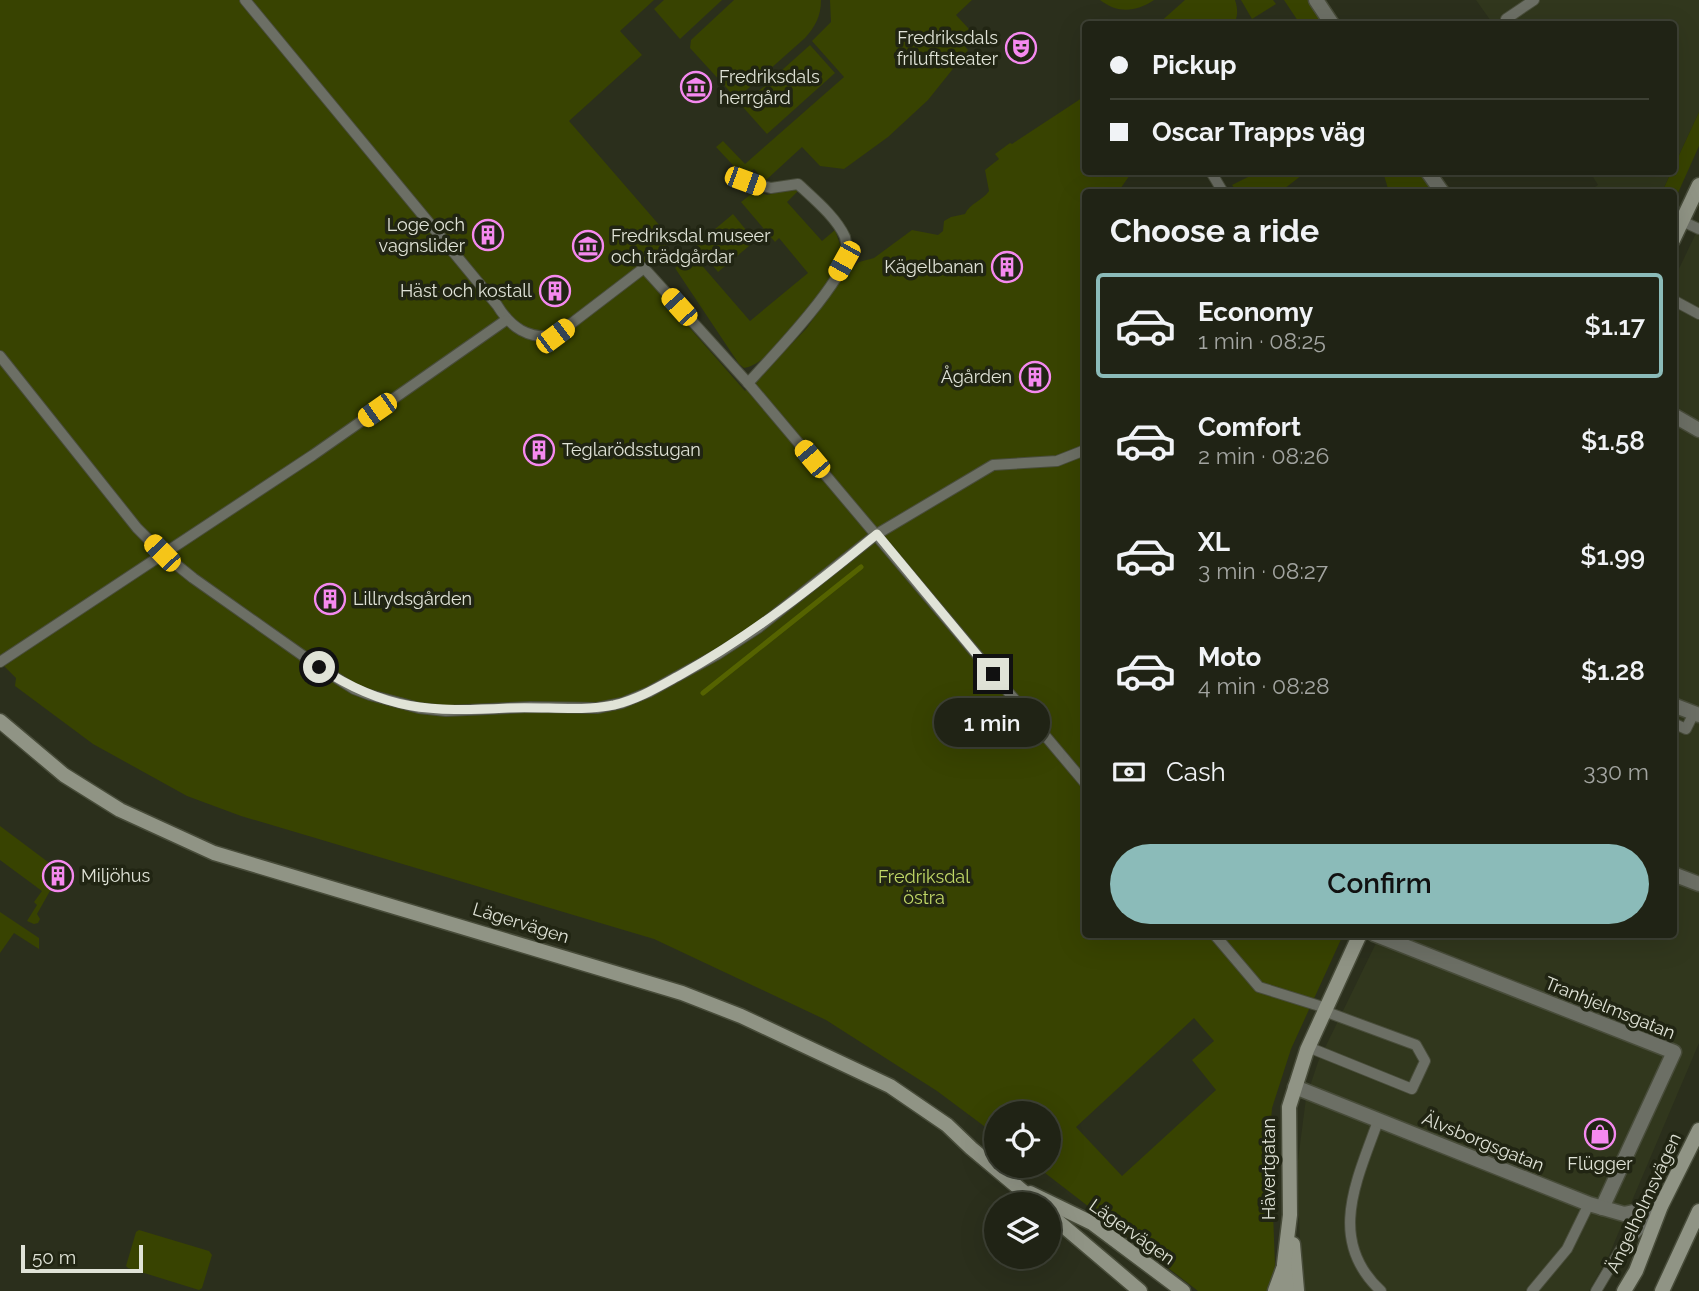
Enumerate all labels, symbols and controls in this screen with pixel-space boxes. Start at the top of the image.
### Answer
place label: Fredriksdals friluftsteater [897,27,999,69]
theatre icon: Fredriksdals friluftsteater [1004,31,1038,65]
text: Pickup [1152,50,1237,80]
place label: Fredriksdals herrgård [719,66,820,108]
museum icon: Fredriksdals herrgård [679,70,713,104]
text: Oscar Trapps väg [1152,117,1365,147]
car [722,164,769,198]
text: Choose a ride [1110,212,1319,249]
place label: Loge och vagnslider [379,214,466,256]
building icon: Loge och vagnslider [471,218,505,252]
place label: Fredriksdal museer och trädgårdar [611,225,771,267]
museum icon: Fredriksdal museer och trädgårdar [571,229,605,263]
car [825,238,864,284]
building icon: Kägelbanan [990,250,1024,284]
place label: Kägelbanan [884,256,984,277]
building icon: Häst och kostall [538,274,572,308]
place label: Häst och kostall [400,280,532,301]
car [658,284,701,330]
icon: car [1114,294,1177,357]
text: Economy [1198,297,1313,327]
text: $1.17 [1584,311,1645,341]
car [532,315,579,357]
text: 1 min · 08:25 [1198,327,1326,354]
building icon: Ågården [1018,360,1052,394]
place label: Ågården [941,365,1012,387]
car [354,389,401,431]
icon: car [1114,409,1177,472]
text: Comfort [1198,412,1301,442]
text: $1.58 [1581,426,1645,456]
building icon: Teglarödsstugan [522,433,556,467]
car [791,436,834,482]
place label: Teglarödsstugan [562,439,701,460]
text: 2 min · 08:26 [1198,442,1329,469]
icon: car [1114,524,1177,587]
text: XL [1198,527,1230,557]
car [140,531,185,575]
text: $1.99 [1580,541,1645,571]
text: 3 min · 08:27 [1198,557,1328,584]
building icon: Lillrydsgården [313,582,347,616]
place label: Lillrydsgården [353,588,472,609]
icon: car [1114,639,1177,702]
text: Moto [1198,642,1261,672]
route start [303,651,335,683]
text: $1.28 [1581,656,1645,686]
route end [977,658,1009,690]
text: 4 min · 08:28 [1198,672,1330,699]
callout: 1 min [935,698,1051,748]
text: 1 min [963,709,1021,736]
icon: cash [1110,753,1148,791]
text: Cash [1166,757,1226,787]
text: 330 m [1583,758,1649,785]
button: Confirm [1110,844,1649,924]
building icon: Miljöhus [41,859,75,893]
place label: Miljöhus [81,865,151,886]
park label: Fredriksdal östra [878,866,970,908]
street label: Lägervägen [470,898,572,947]
street label: Tranhjelmsgatan [1542,972,1678,1043]
map controls [984,1101,1061,1269]
button: locate [984,1101,1061,1178]
street label: Älvsborgsgatan [1419,1108,1547,1176]
shop icon: Flügger [1583,1117,1617,1151]
street label: Hävertgatan [1258,1118,1279,1220]
street label: Ängelholmsvägen [1602,1130,1685,1276]
place label: Flügger [1567,1153,1633,1174]
button: layers [984,1192,1061,1269]
street label: Lägervägen [1085,1194,1179,1269]
scale bar [21,1242,144,1274]
text: 50 m [32,1246,76,1268]

